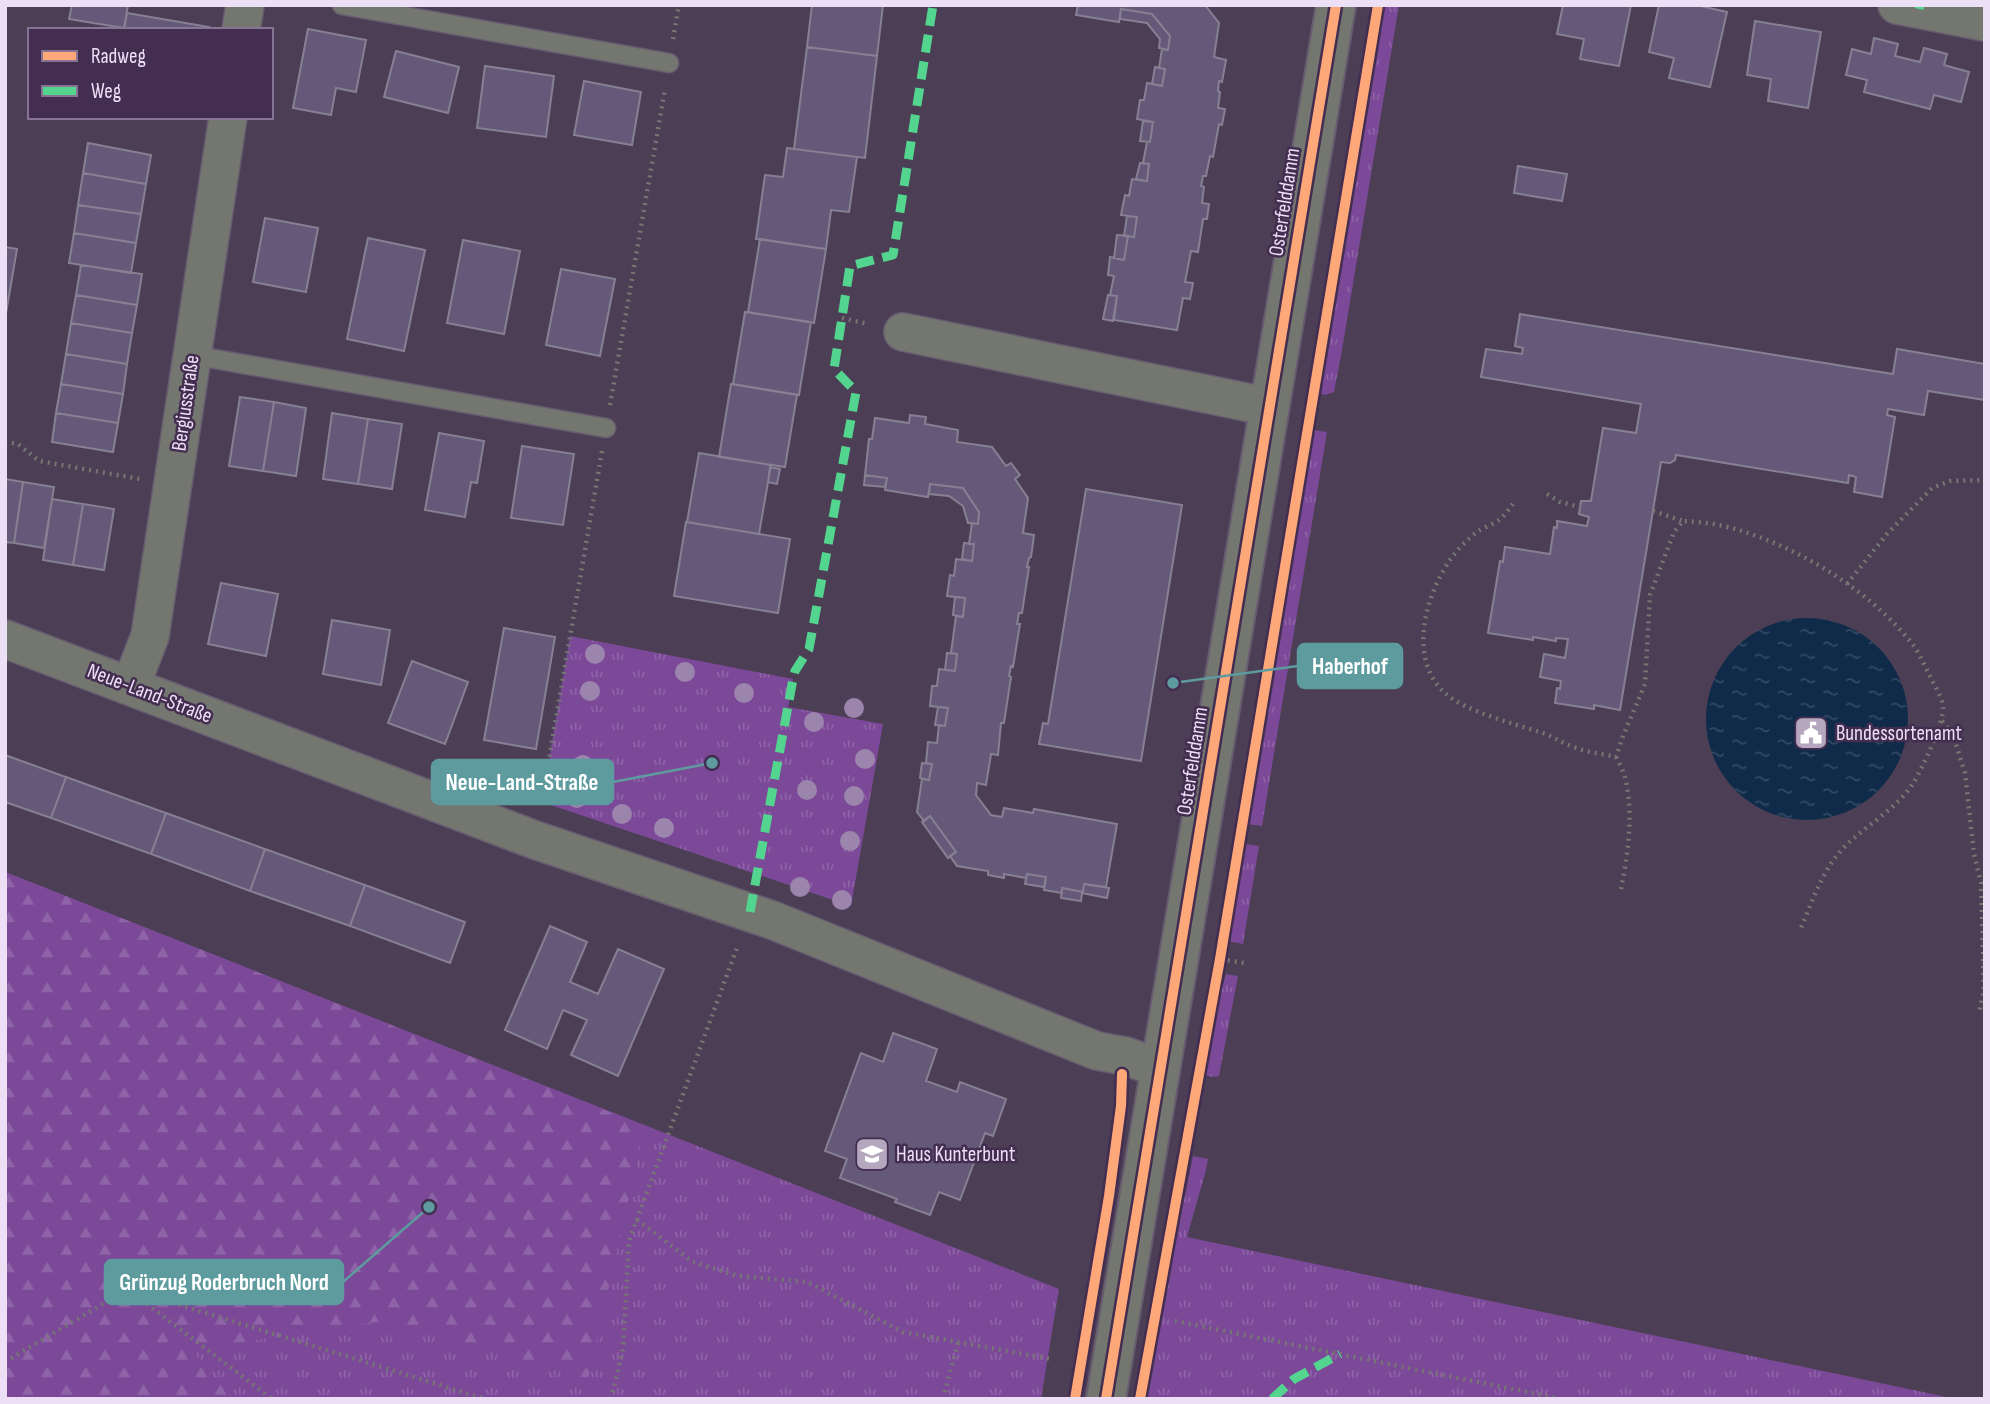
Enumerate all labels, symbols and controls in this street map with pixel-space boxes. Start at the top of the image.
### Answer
legend [28,28,273,119]
text: Radweg [91,44,146,69]
text: Weg [91,79,121,104]
street label: Osterfelddamm [1264,146,1305,258]
street label: Bergiusstraße [166,353,205,453]
callout: Haberhof [1298,644,1402,688]
text: Haberhof [1312,653,1389,681]
street label: Neue-Land-Straße [84,658,216,729]
street label: Osterfelddamm [1172,705,1213,817]
public building icon: Bundessortenamt [1792,714,1830,752]
place label: Bundessortenamt [1836,721,1962,746]
callout: Neue-Land-Straße [432,760,613,804]
text: Neue-Land-Straße [446,769,598,797]
school or university icon: Haus Kunterbunt [853,1135,891,1173]
place label: Haus Kunterbunt [896,1142,1015,1167]
callout: Grünzug Roderbruch Nord [105,1260,343,1304]
text: Grünzug Roderbruch Nord [119,1269,329,1297]

